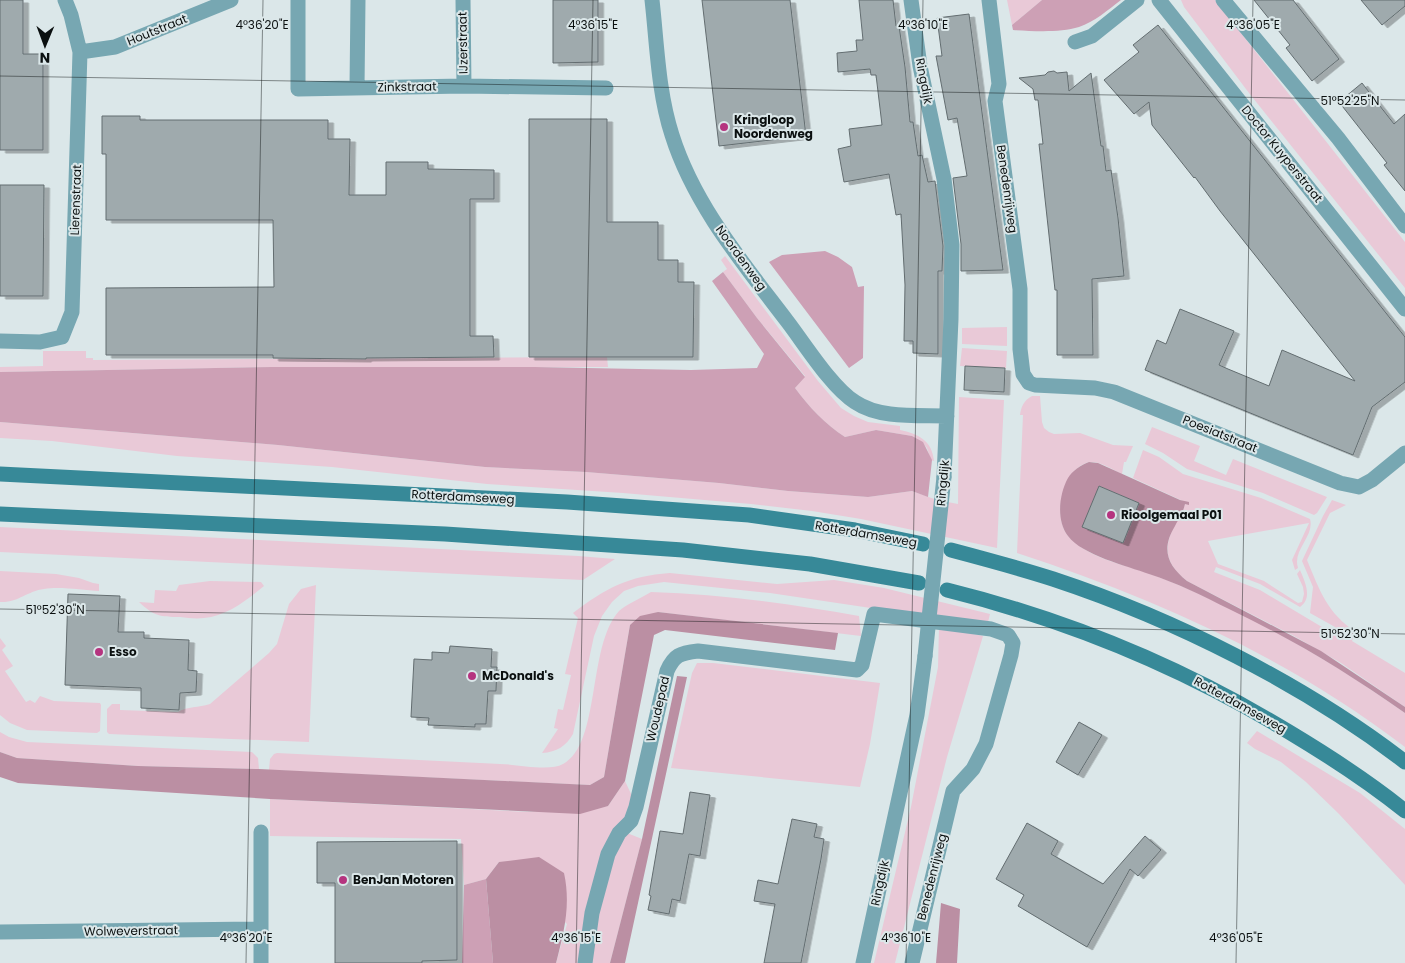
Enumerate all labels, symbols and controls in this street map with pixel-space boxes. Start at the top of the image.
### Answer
street label: Houtstraat [124,10,190,49]
street label: IJzerstraat [453,12,472,74]
text: 4°36'20"E [235,16,289,33]
text: 4°36'15"E [568,16,618,33]
text: 4°36'10"E [898,16,948,33]
text: 4°36'05"E [1226,16,1280,33]
north arrow [20,20,70,70]
text: N [39,48,50,68]
street label: Ringdijk [912,57,937,106]
street label: Zinkstraat [377,77,437,96]
text: 51°52'25"N [1320,92,1380,109]
street label: Doctor Kuyperstraat [1238,102,1327,206]
place label: Kringloop Noordenweg [734,111,813,142]
marker: Kringloop Noordenweg [718,121,730,133]
street label: Benedenrijweg [993,144,1022,234]
street label: Lierenstraat [66,164,85,236]
street label: Noordenweg [712,222,771,294]
street label: Poesiatstraat [1180,411,1260,456]
street label: Ringdijk [932,458,953,507]
street label: Rotterdamseweg [411,485,515,508]
place label: Rioolgemaal P01 [1121,506,1222,523]
marker: Rioolgemaal P01 [1105,509,1117,521]
street label: Rotterdamseweg [814,516,918,551]
text: 51°52'30"N [25,601,85,618]
text: 51°52'30"N [1320,625,1380,642]
place label: Esso [109,643,137,660]
marker: Esso [93,646,105,658]
place label: McDonald's [482,667,554,684]
marker: McDonald's [466,670,478,682]
street label: Rotterdamseweg [1191,672,1290,737]
street label: Woudepad [642,674,673,743]
street label: Benedenrijweg [913,832,951,922]
street label: Ringdijk [866,858,893,907]
place label: BenJan Motoren [353,871,454,888]
marker: BenJan Motoren [337,874,349,886]
street label: Wolweverstraat [84,921,178,940]
text: 4°36'20"E [219,929,273,946]
text: 4°36'15"E [551,929,601,946]
text: 4°36'10"E [881,929,931,946]
text: 4°36'05"E [1209,929,1263,946]

